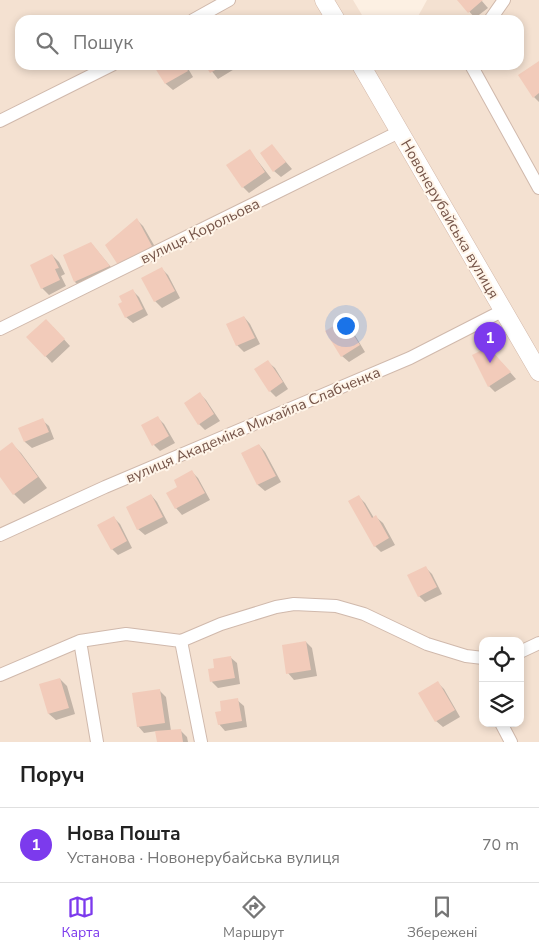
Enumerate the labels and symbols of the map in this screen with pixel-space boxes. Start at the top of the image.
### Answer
street label: Новонерубайська вулиця [396,136,504,302]
street label: вулиця Корольова [137,193,263,269]
your location [333,313,359,339]
pin: 1 [474,322,506,363]
street label: вулиця Академіка Михайла Слабченка [123,362,383,488]

